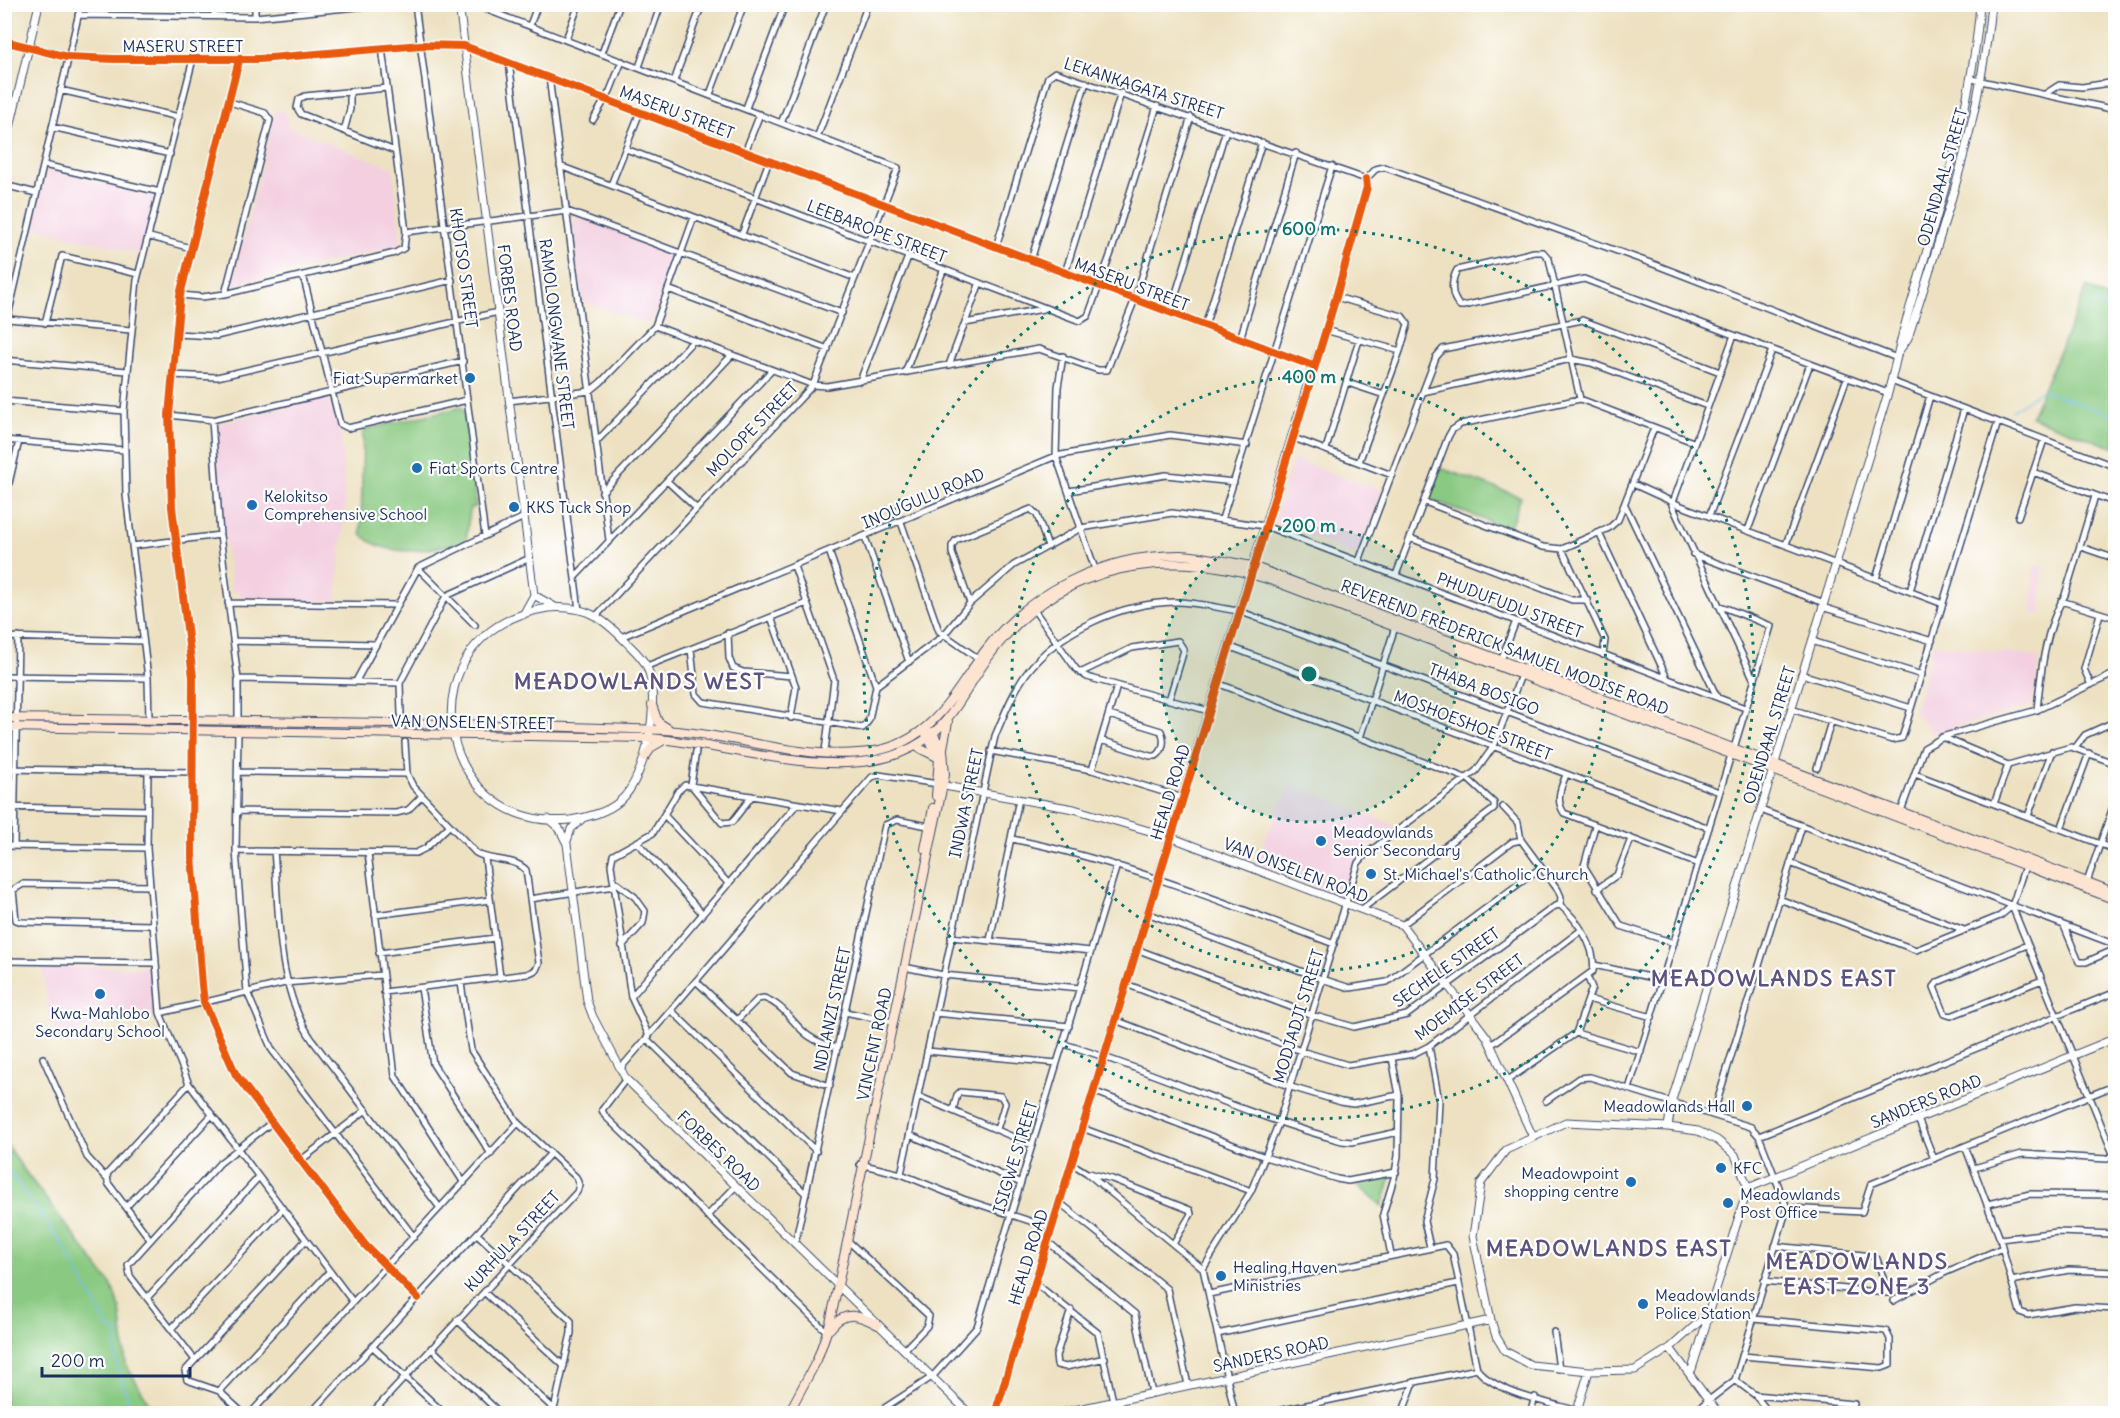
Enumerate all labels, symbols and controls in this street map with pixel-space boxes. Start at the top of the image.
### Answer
street label: MASERU STREET [122,36,244,56]
street label: LEKANKAGATA STREET [1062,53,1226,123]
street label: MASERU STREET [617,81,737,143]
street label: ODENDAAL STREET [1913,105,1971,249]
street label: LEEBAROPE STREET [804,195,950,267]
street label: KHOTSO STREET [446,207,482,329]
text: 600 m [1282,217,1336,240]
street label: RAMOLONGWANE STREET [535,237,579,431]
street label: FORBES ROAD [493,243,527,353]
street label: MASERU STREET [1072,253,1192,315]
text: 400 m [1282,365,1336,388]
place label: Fiat Supermarket [333,368,459,388]
marker: Fiat Supermarket [463,371,477,385]
street label: MOLOPE STREET [702,378,802,480]
place label: Fiat Sports Centre [429,458,558,478]
marker: Fiat Sports Centre [410,461,424,475]
street label: INOUGULU ROAD [859,463,987,533]
place label: Kelokitso Comprehensive School [264,486,427,524]
place label: KKS Tuck Shop [526,497,631,517]
marker: Kelokitso Comprehensive School [245,498,259,512]
marker: KKS Tuck Shop [507,500,521,514]
text: 200 m [1282,514,1336,537]
street label: PHUDUFUDU STREET [1434,568,1586,642]
street label: REVEREND FREDERICK SAMUEL MODISE ROAD [1338,575,1672,719]
street label: THABA BOSIGO [1426,659,1542,719]
centre of rings [1299,664,1319,684]
street label: ODENDAAL STREET [1739,664,1799,806]
district label: MEADOWLANDS WEST [514,667,766,695]
street label: MOSHOESHOE STREET [1391,686,1555,764]
street label: VAN ONSELEN STREET [391,711,555,733]
street label: HEALD ROAD [1146,742,1194,842]
street label: INDWA STREET [945,746,987,860]
place label: Meadowlands Senior Secondary [1333,822,1461,860]
street label: VAN ONSELEN ROAD [1221,833,1371,907]
marker: Meadowlands Senior Secondary [1314,834,1328,848]
place label: St. Michael's Catholic Church [1383,864,1588,884]
marker: St. Michael's Catholic Church [1364,867,1378,881]
street label: SECHELE STREET [1389,923,1503,1011]
street label: NDLANZI STREET [809,945,855,1073]
street label: MODJADJI STREET [1268,947,1328,1085]
street label: MOEMISE STREET [1411,949,1527,1045]
district label: MEADOWLANDS EAST [1651,964,1897,992]
street label: VINCENT ROAD [852,986,896,1102]
marker: Kwa-Mahlobo Secondary School [93,987,107,1001]
place label: Kwa-Mahlobo Secondary School [35,1003,165,1041]
street label: SANDERS ROAD [1868,1070,1984,1132]
place label: Meadowlands Hall [1603,1096,1735,1116]
street label: ISIGWE STREET [988,1098,1042,1216]
marker: Meadowlands Hall [1740,1099,1754,1113]
street label: FORBES ROAD [673,1106,765,1196]
place label: KFC [1733,1158,1762,1178]
marker: KFC [1714,1161,1728,1175]
place label: Meadowpoint shopping centre [1504,1163,1620,1201]
marker: Meadowpoint shopping centre [1624,1175,1638,1189]
place label: Meadowlands Post Office [1740,1184,1840,1222]
street label: KURHULA STREET [460,1186,564,1296]
marker: Meadowlands Post Office [1721,1196,1735,1210]
street label: HEALD ROAD [1004,1207,1052,1307]
district label: MEADOWLANDS EAST [1486,1234,1732,1262]
district label: MEADOWLANDS EAST ZONE 3 [1765,1247,1949,1300]
place label: Healing Haven Ministries [1233,1257,1338,1295]
marker: Healing Haven Ministries [1214,1269,1228,1283]
place label: Meadowlands Police Station [1655,1285,1755,1323]
marker: Meadowlands Police Station [1636,1297,1650,1311]
street label: SANDERS ROAD [1211,1332,1331,1376]
scale bar [42,1340,190,1378]
text: 200 m [51,1349,105,1372]

